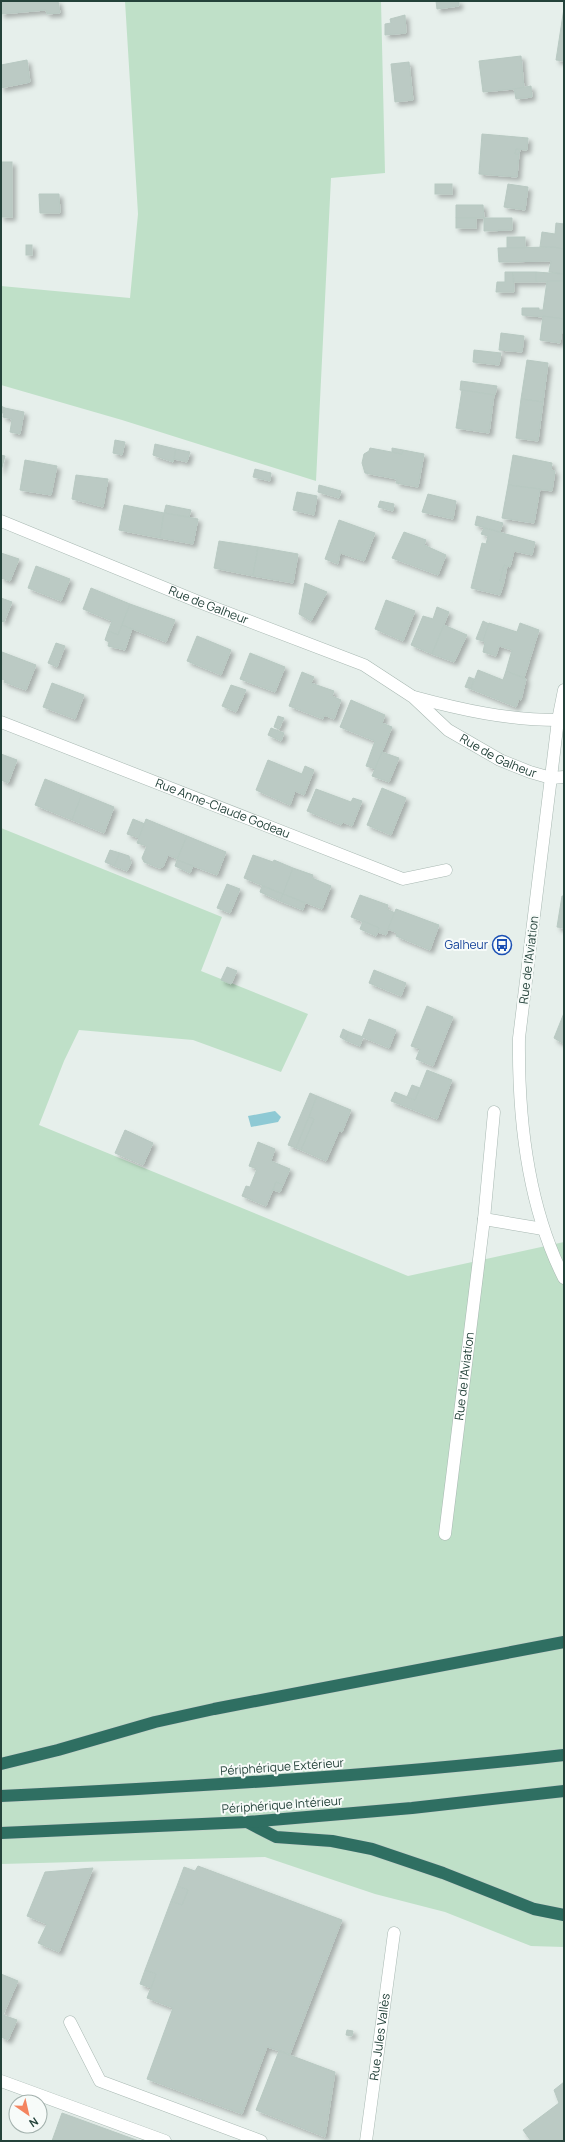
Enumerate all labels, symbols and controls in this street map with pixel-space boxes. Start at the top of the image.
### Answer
street label: Rue de Galheur [166,582,252,628]
street label: Rue de Galheur [457,730,539,782]
street label: Rue Anne-Claude Godeau [153,774,293,842]
street label: Rue de l'Aviation [515,915,542,1005]
bus stop icon: Galheur [491,934,513,956]
place label: Galheur [444,936,489,953]
street label: Rue de l'Aviation [450,1331,478,1421]
street label: Périphérique Extérieur [220,1754,345,1779]
street label: Périphérique Intérieur [221,1792,343,1817]
street label: Rue Jules Vallès [365,1992,394,2081]
north arrow [8,2094,48,2134]
text: N [26,2114,41,2131]

